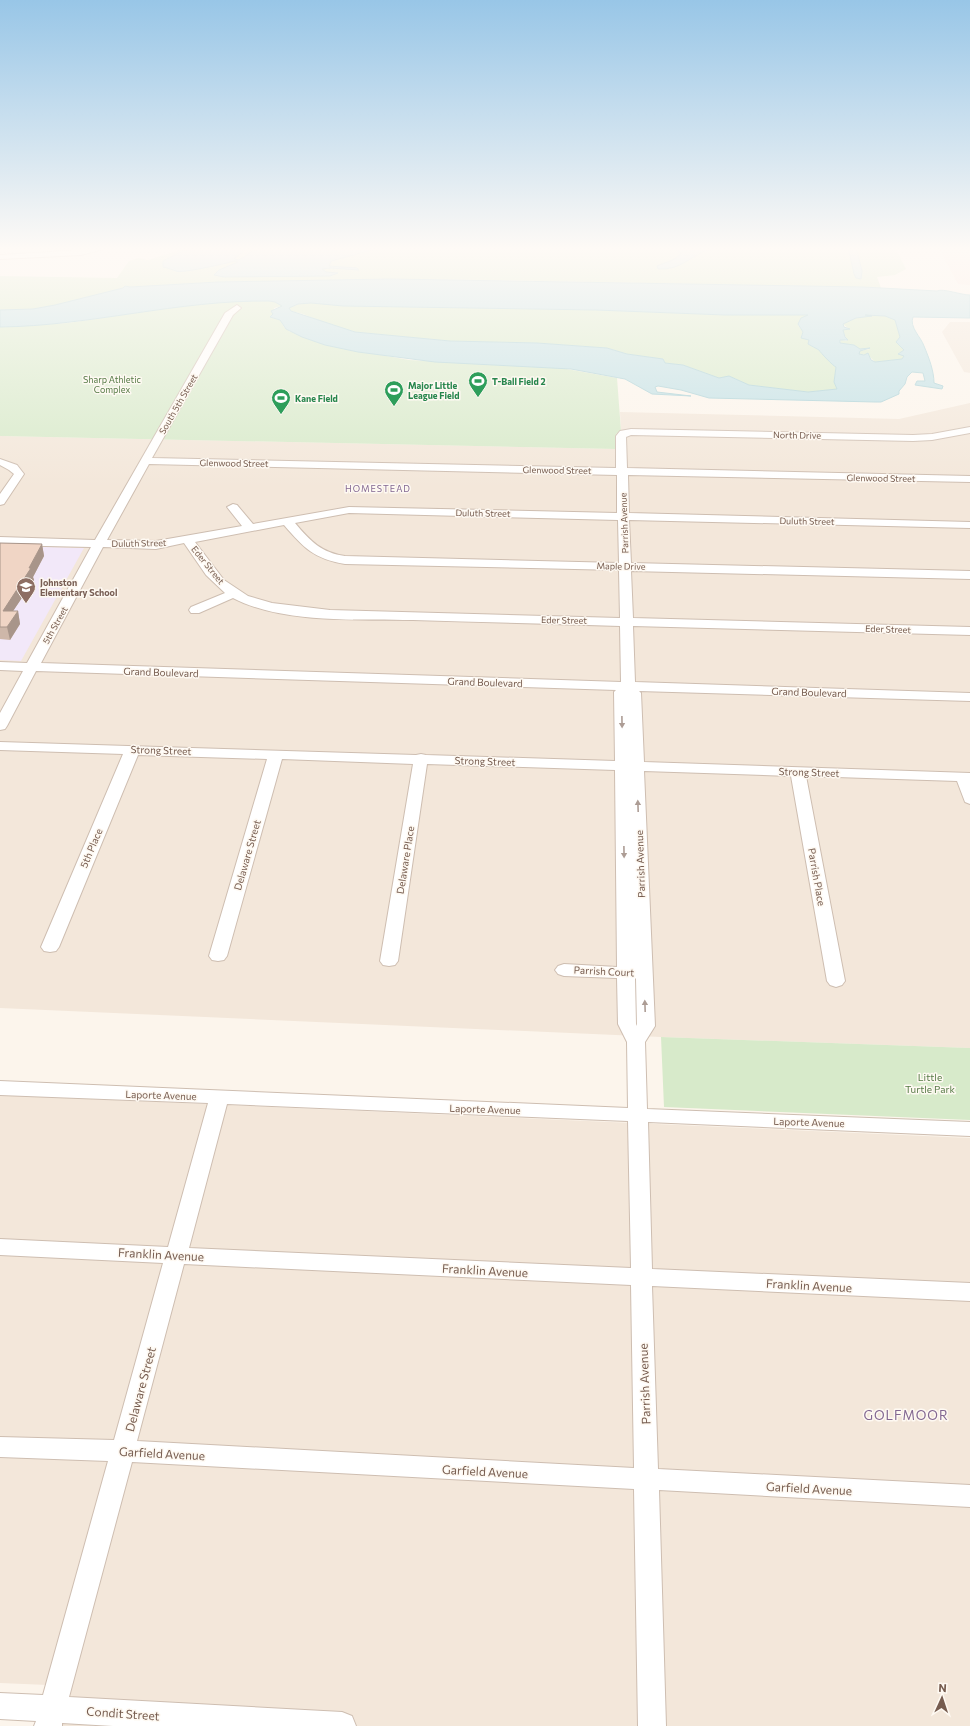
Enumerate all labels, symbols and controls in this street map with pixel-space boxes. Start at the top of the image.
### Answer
sports icon: T-Ball Field 2 [467,370,489,398]
street label: South 5th Street [156,372,200,436]
park label: Sharp Athletic Complex [83,374,141,395]
place label: T-Ball Field 2 [492,376,546,387]
sports icon: Major Little League Field [383,379,405,407]
place label: Major Little League Field [408,380,459,401]
sports icon: Kane Field [270,387,292,415]
place label: Kane Field [295,393,338,404]
street label: North Drive [773,429,821,441]
street label: Glenwood Street [199,457,269,469]
street label: Glenwood Street [522,464,592,476]
street label: Glenwood Street [846,472,916,484]
district label: HOMESTEAD [345,483,411,494]
street label: Parrish Avenue [617,492,631,554]
street label: Duluth Street [455,507,511,519]
street label: Duluth Street [779,515,835,527]
street label: Duluth Street [111,537,167,549]
street label: Eder Street [189,544,227,587]
street label: Maple Drive [596,560,646,572]
school or university icon: Johnston Elementary School [15,576,37,604]
place label: Johnston Elementary School [40,577,117,598]
street label: 5th Street [40,604,70,646]
street label: Eder Street [541,614,587,626]
street label: Eder Street [865,623,912,635]
street label: Grand Boulevard [123,665,199,679]
street label: Grand Boulevard [447,675,523,689]
street label: Grand Boulevard [771,685,847,699]
one-way arrow [619,716,625,729]
street label: Strong Street [130,743,192,757]
street label: Strong Street [454,754,516,768]
street label: Strong Street [778,765,840,779]
one-way arrow [635,799,641,812]
street label: Delaware Street [231,818,263,892]
street label: Delaware Place [394,825,416,895]
street label: 5th Place [77,826,105,870]
street label: Parrish Avenue [633,830,647,898]
one-way arrow [621,846,627,859]
street label: Parrish Place [806,847,828,907]
street label: Parrish Court [573,963,635,979]
one-way arrow [642,999,648,1012]
park label: Little Turtle Park [905,1071,956,1095]
street label: Laporte Avenue [125,1088,197,1102]
street label: Laporte Avenue [449,1102,521,1116]
street label: Laporte Avenue [773,1115,845,1129]
street label: Franklin Avenue [118,1245,204,1263]
street label: Franklin Avenue [442,1261,528,1279]
street label: Franklin Avenue [766,1276,852,1294]
street label: Parrish Avenue [636,1343,652,1425]
street label: Delaware Street [122,1345,158,1433]
district label: GOLFMOOR [863,1407,949,1423]
street label: Garfield Avenue [119,1444,205,1462]
street label: Garfield Avenue [442,1462,528,1480]
street label: Garfield Avenue [766,1479,852,1497]
north arrow [922,1678,962,1718]
text: N [938,1681,947,1694]
street label: Condit Street [86,1703,160,1723]

